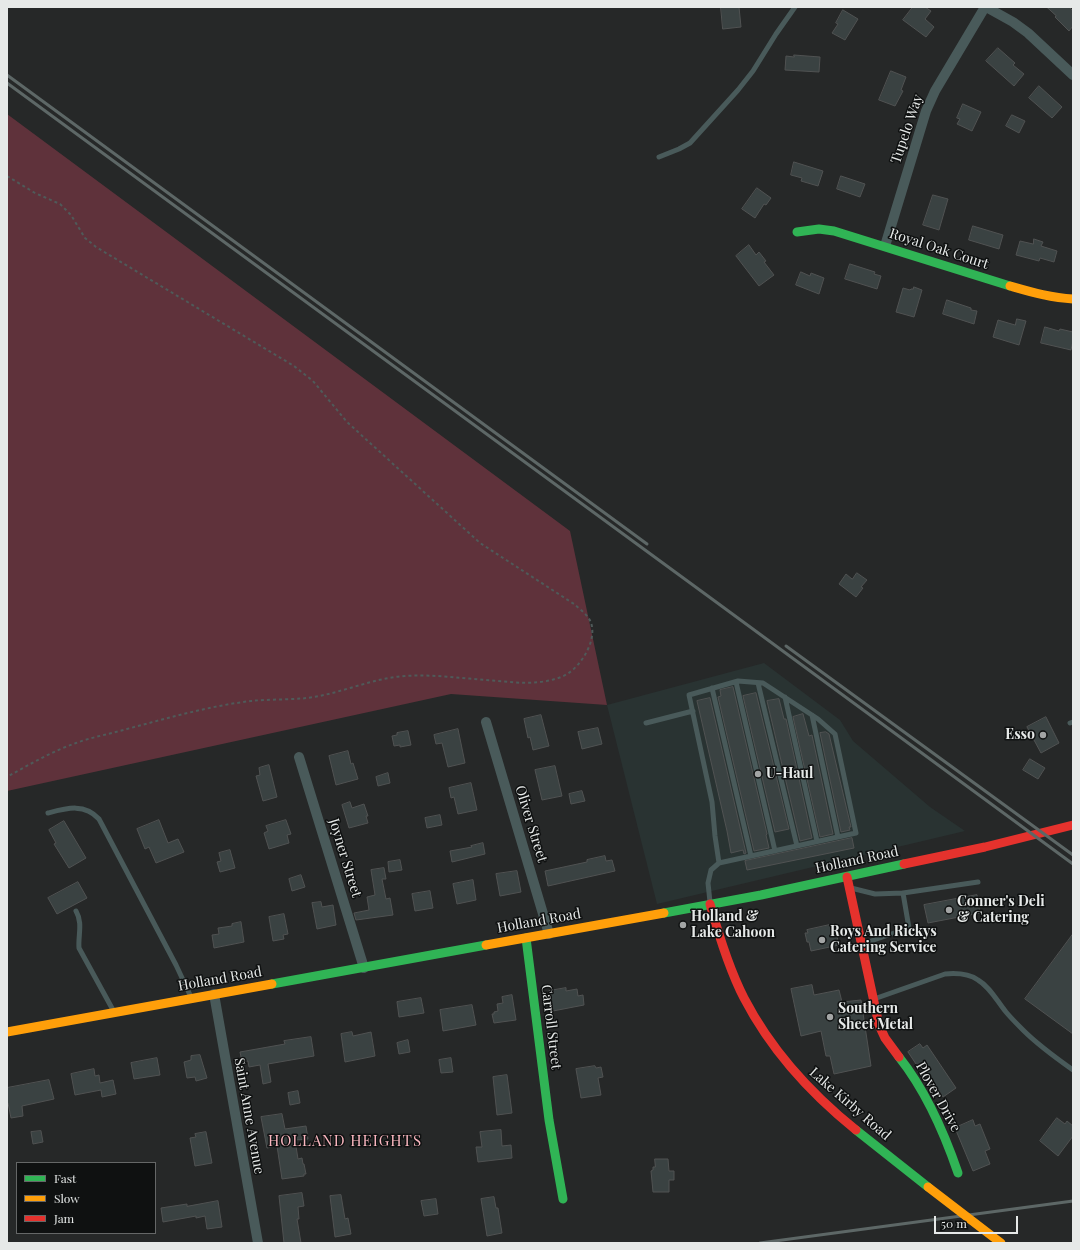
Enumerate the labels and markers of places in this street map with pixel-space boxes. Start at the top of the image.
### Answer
place label: Esso [1005,727,1035,743]
marker: Esso [1038,730,1048,740]
place label: U-Haul [766,766,813,782]
marker: U-Haul [753,769,763,779]
place label: Conner's Deli & Catering [957,894,1045,926]
marker: Conner's Deli & Catering [944,905,954,915]
place label: Holland & Lake Cahoon [691,909,775,942]
marker: Holland & Lake Cahoon [678,920,688,930]
place label: Roys And Rickys Catering Service [830,924,937,956]
marker: Roys And Rickys Catering Service [817,935,827,945]
place label: Southern Sheet Metal [838,1001,913,1034]
marker: Southern Sheet Metal [825,1012,835,1022]

